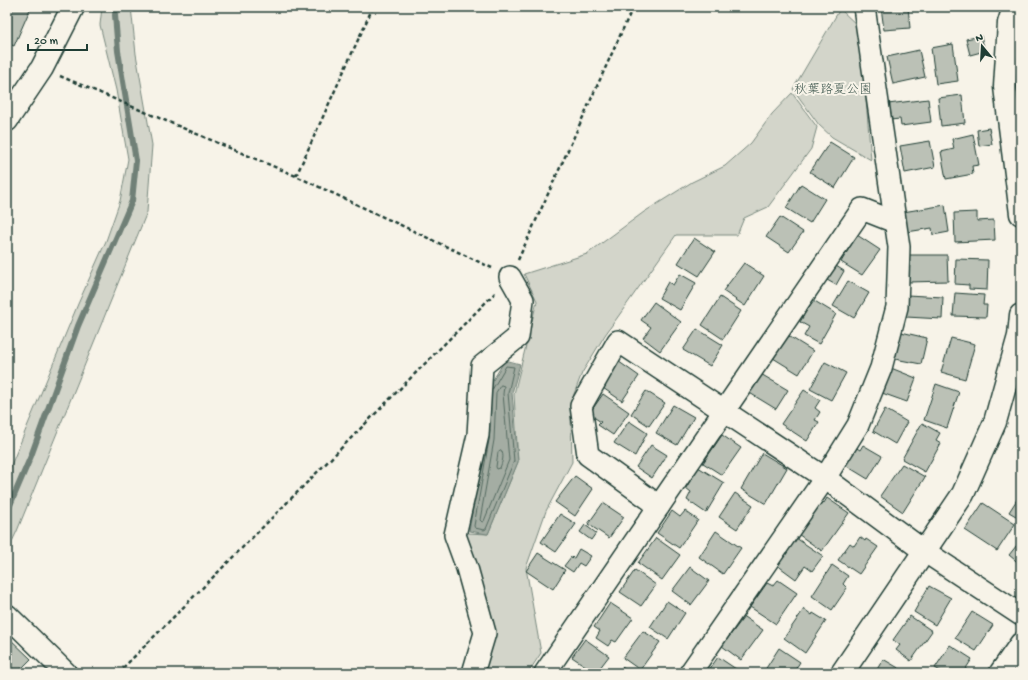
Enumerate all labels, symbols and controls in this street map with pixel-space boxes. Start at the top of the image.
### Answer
scale bar [28,26,87,52]
north arrow [962,26,1002,66]
text: N [974,32,985,45]
text: 20 m [34,35,59,49]
park label: 秋葉路夏公園 [794,82,872,98]

